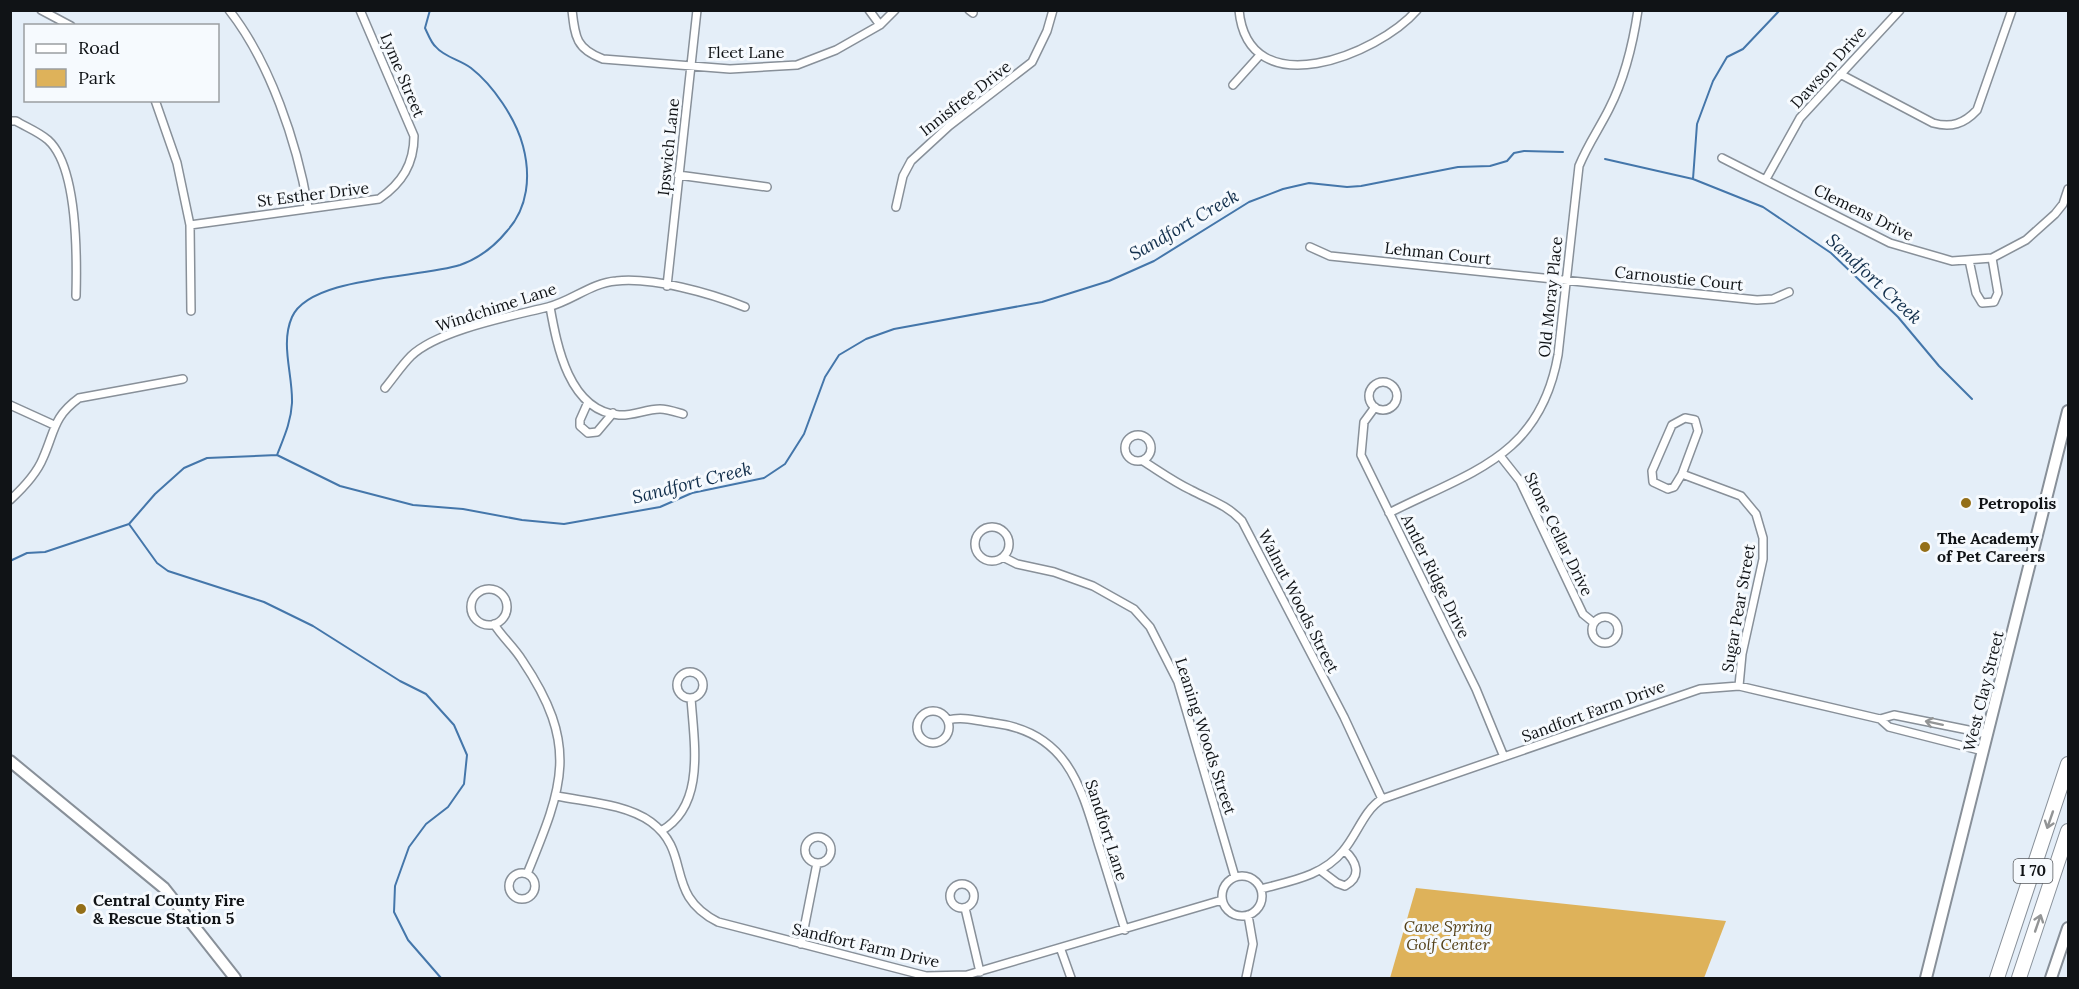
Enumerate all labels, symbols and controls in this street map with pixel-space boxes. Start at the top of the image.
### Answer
street label: Dawson Drive [1786,22,1870,112]
legend [24,24,219,102]
street label: Lyme Street [376,30,430,121]
text: Road [78,36,120,59]
street label: Fleet Lane [708,42,785,62]
street label: Innisfree Drive [915,56,1015,140]
text: Park [78,66,116,89]
street label: Ipswich Lane [653,97,683,197]
street label: St Esther Drive [256,177,370,211]
street label: Clemens Drive [1811,179,1917,245]
water label: Sandfort Creek [1125,184,1243,265]
water label: Sandfort Creek [1822,228,1927,329]
street label: Old Moray Place [1534,235,1566,359]
street label: Lehman Court [1384,237,1493,269]
street label: Carnoustie Court [1614,261,1745,295]
street label: Windchime Lane [433,278,559,336]
water label: Sandfort Creek [630,457,754,508]
street label: Stone Cellar Drive [1520,469,1598,599]
place label: Petropolis [1978,493,2057,513]
marker: Petropolis [1959,496,1973,510]
street label: Antler Ridge Drive [1397,510,1475,642]
street label: Walnut Woods Street [1254,526,1344,677]
place label: The Academy of Pet Careers [1937,528,2045,566]
marker: The Academy of Pet Careers [1918,540,1932,554]
street label: Sugar Pear Street [1717,542,1759,674]
street label: West Clay Street [1958,628,2008,753]
street label: Leaning Woods Street [1171,655,1241,818]
street label: Sandfort Farm Drive [1519,676,1667,746]
one-way arrow [1925,717,1944,728]
street label: Sandfort Lane [1081,777,1133,883]
one-way arrow [2044,810,2055,829]
road number: I 70 [2014,859,2052,883]
place label: Central County Fire & Rescue Station 5 [93,890,245,928]
marker: Central County Fire & Rescue Station 5 [74,902,88,916]
one-way arrow [2033,914,2044,933]
park label: Cave Spring Golf Center [1404,916,1492,954]
street label: Sandfort Farm Drive [790,918,942,972]

